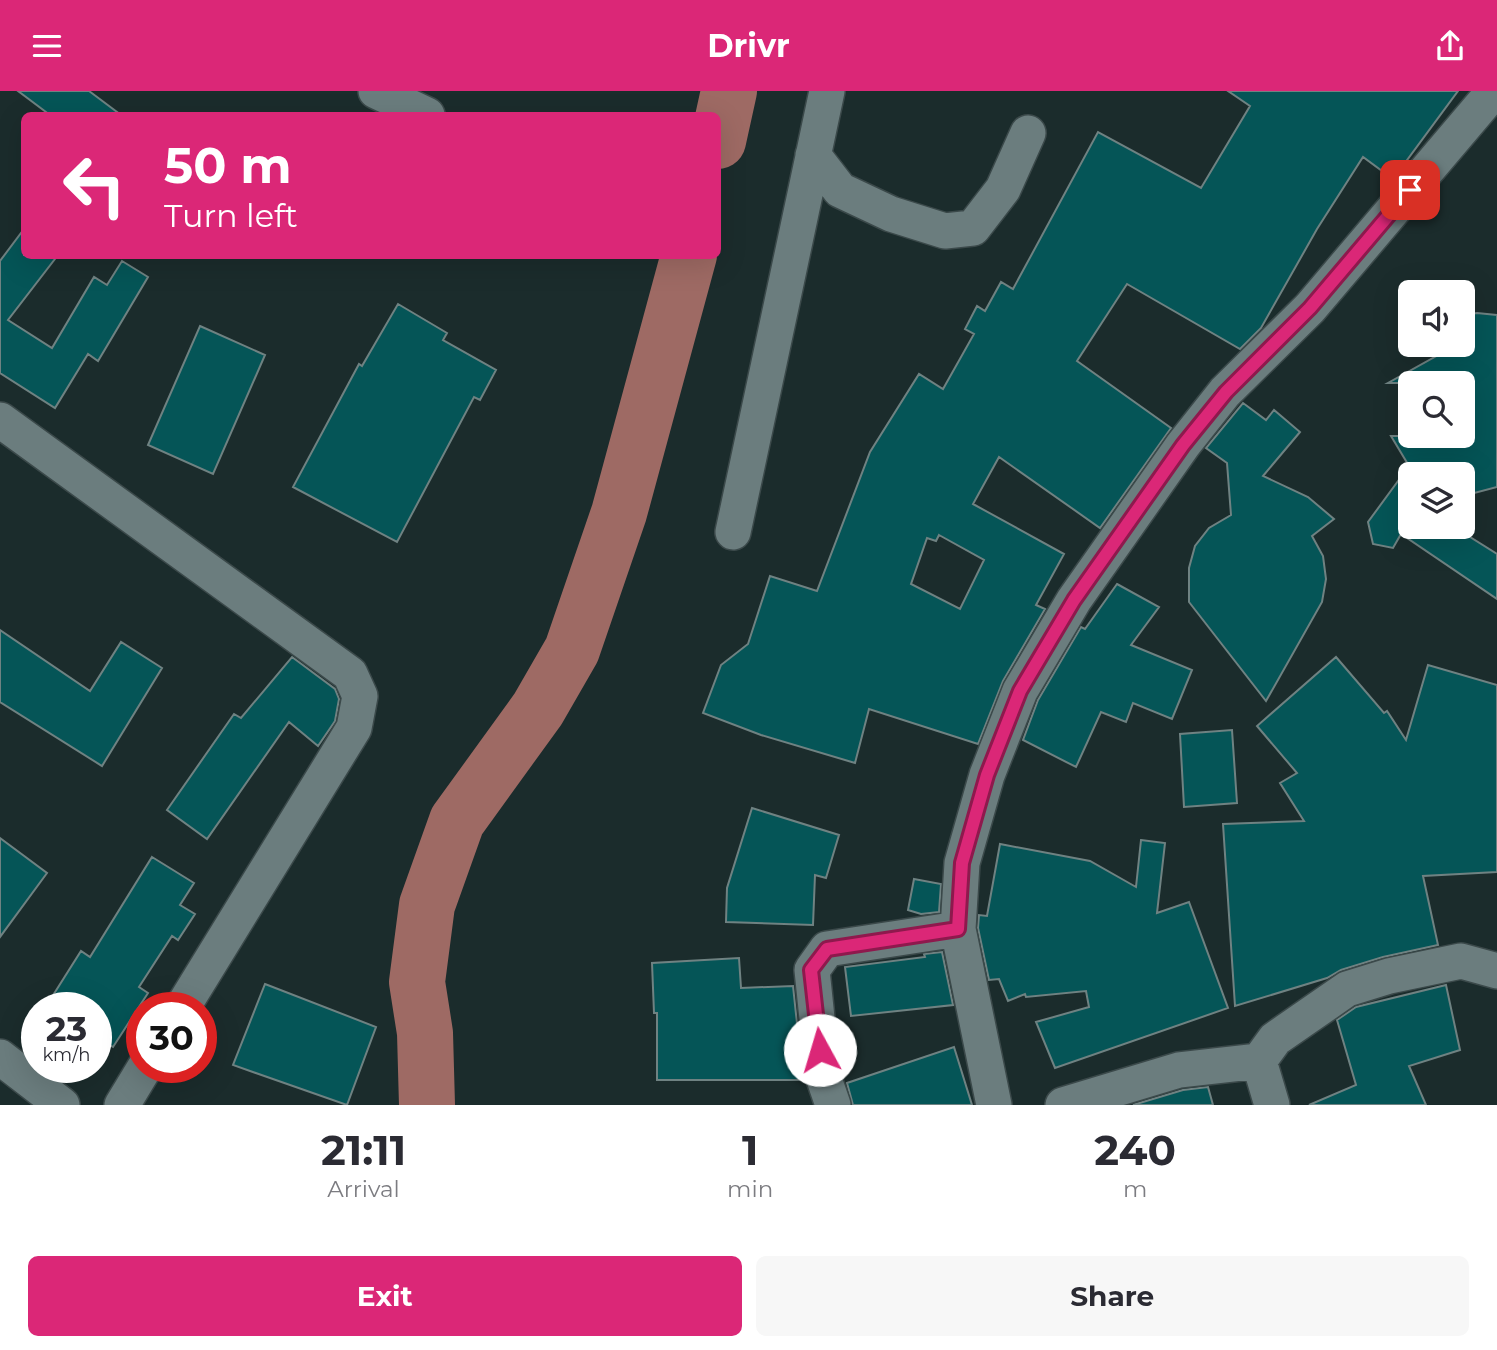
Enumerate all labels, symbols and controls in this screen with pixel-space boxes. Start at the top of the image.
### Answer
text: Drivr [707,26,790,65]
icon: menu [28,27,66,65]
icon: share [1431,27,1469,65]
text: 50 m [164,136,292,195]
icon: left [49,140,140,231]
pin [1380,160,1440,220]
icon: arrive [1391,171,1429,209]
text: Turn left [164,196,298,235]
map controls [1398,280,1475,539]
button: sound [1398,280,1475,357]
button: search [1398,371,1475,448]
button: layers [1398,462,1475,539]
speed limit sign: 30 [126,992,217,1083]
text: 23 [46,1007,87,1050]
position arrow [783,1013,857,1087]
text: km/h [42,1044,91,1066]
text: 21:11 [321,1124,406,1176]
text: 1 [742,1124,758,1176]
text: 240 [1094,1124,1176,1176]
text: Arrival [327,1175,400,1203]
text: min [727,1175,773,1203]
text: m [1123,1175,1147,1203]
button: Exit [28,1256,742,1336]
button: Share [756,1256,1469,1336]

